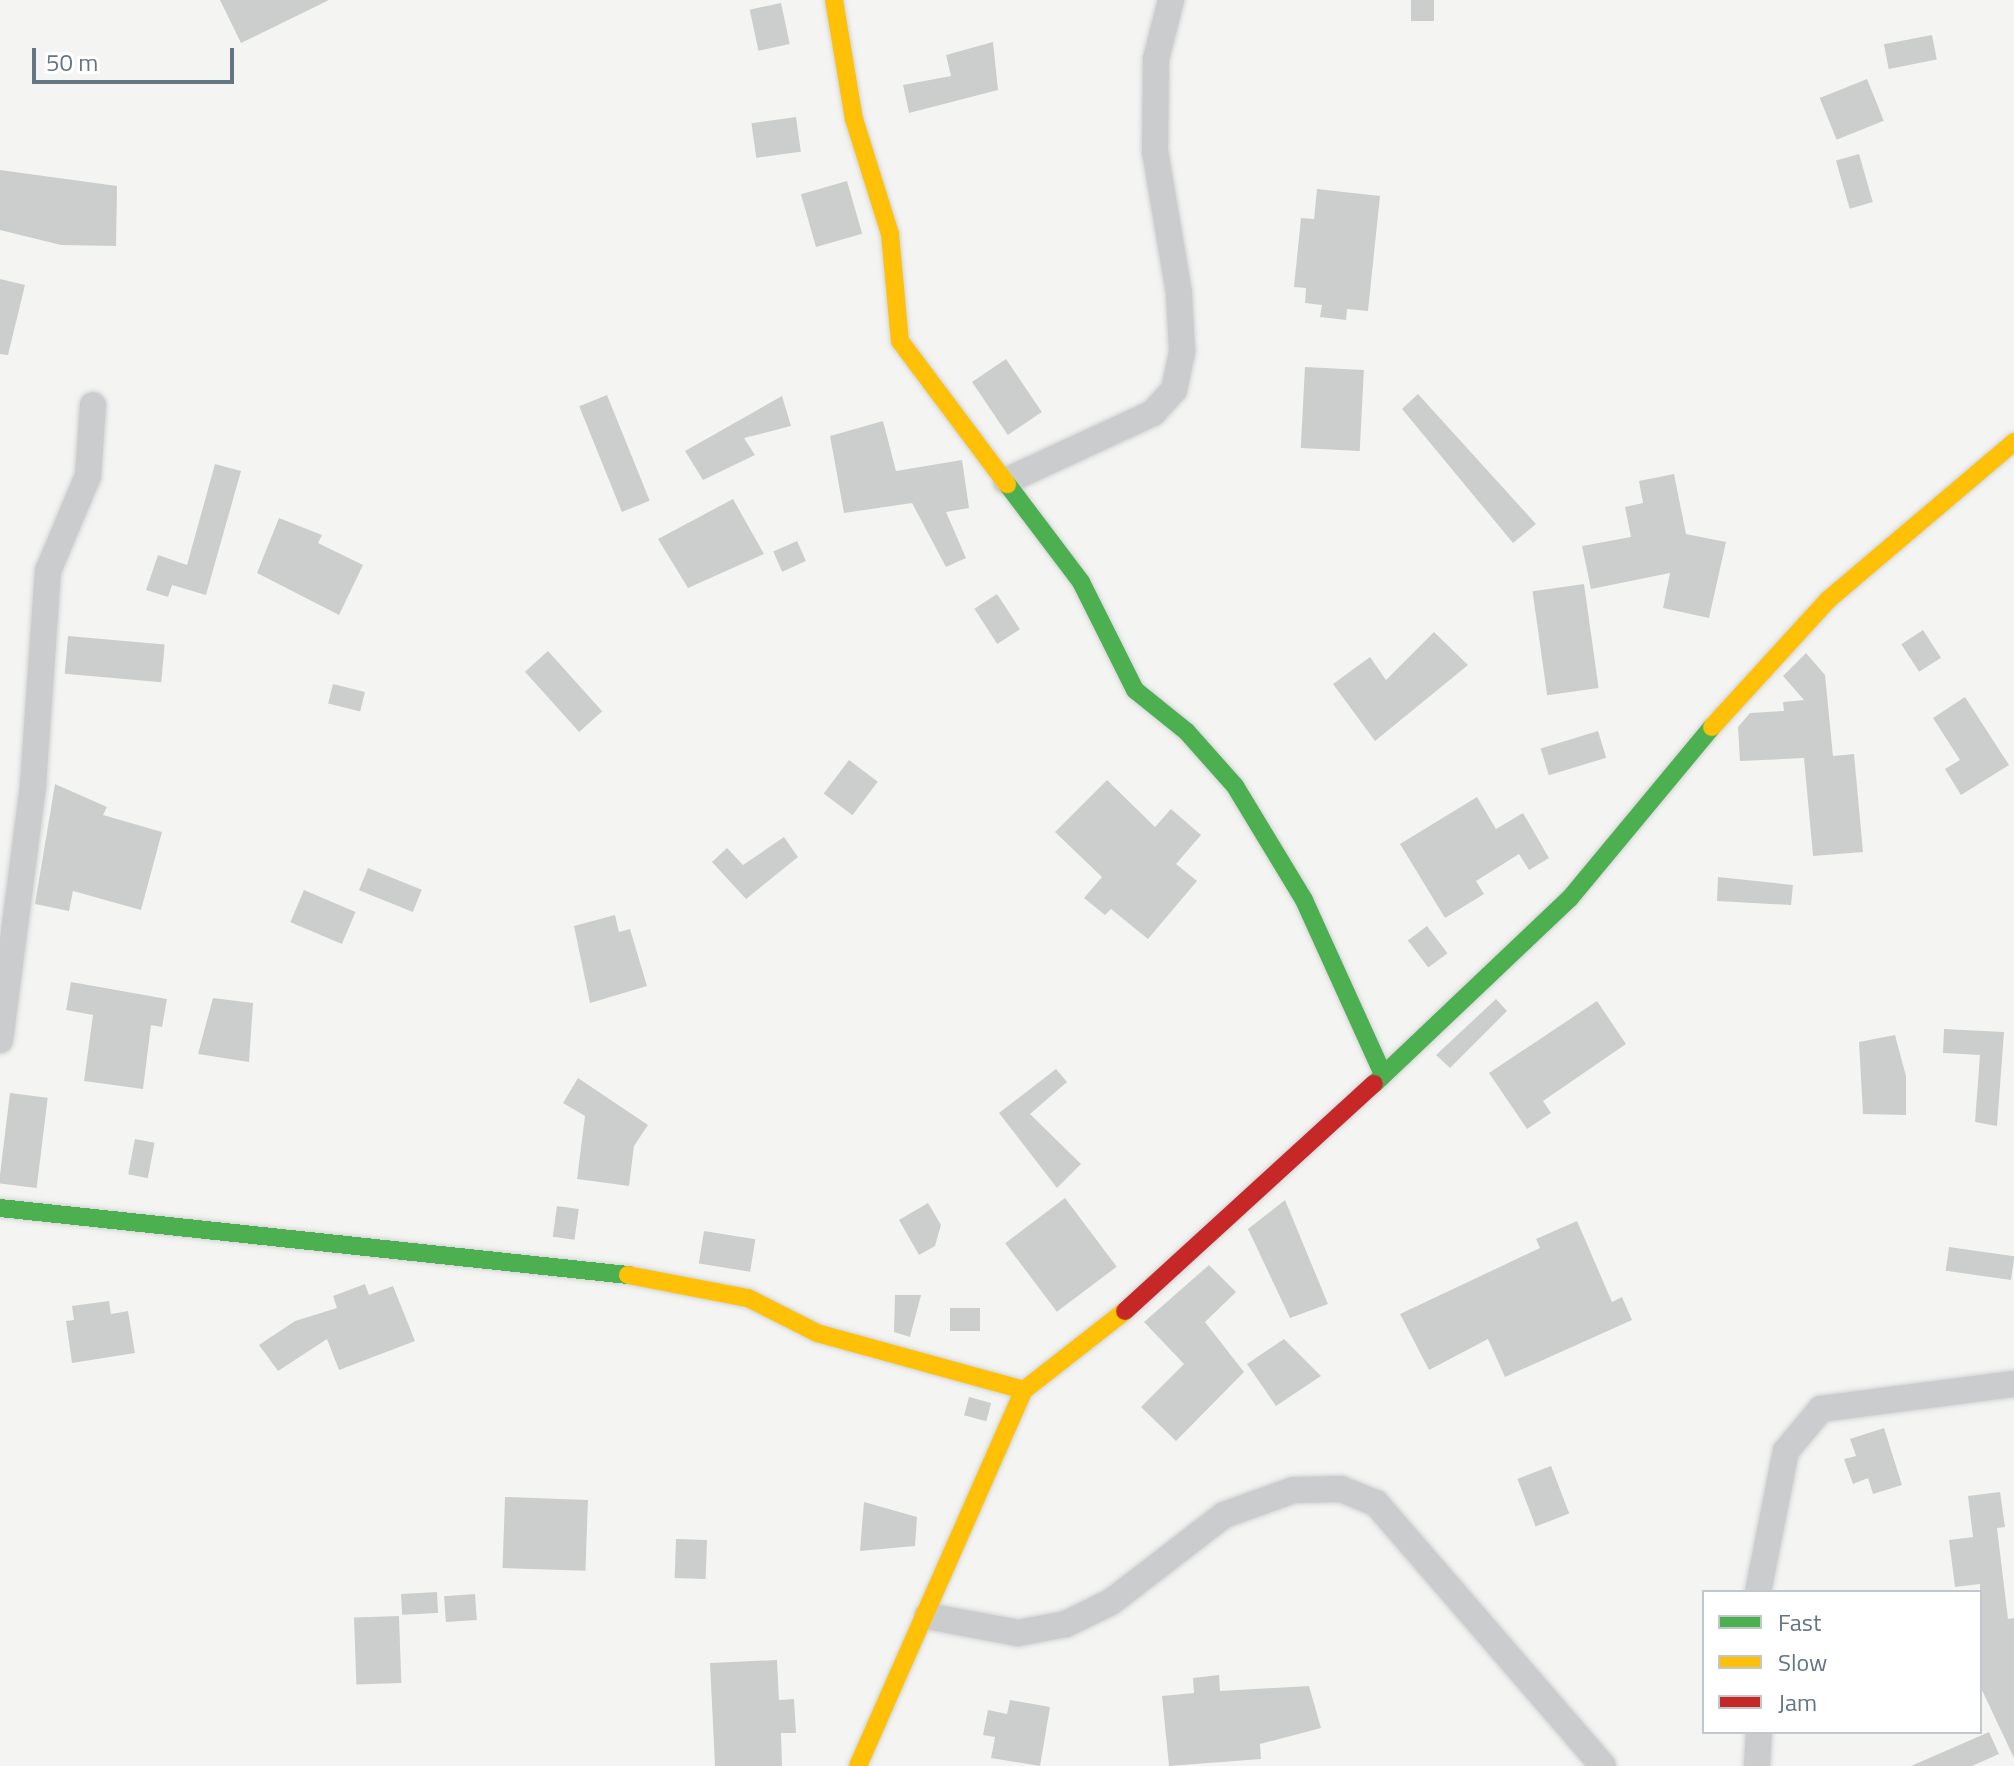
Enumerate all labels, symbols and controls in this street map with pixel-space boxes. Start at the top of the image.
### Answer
scale bar [36,32,238,82]
text: 50 m [46,44,98,80]
legend [1702,1590,1982,1734]
text: Fast [1778,1604,1821,1640]
text: Slow [1778,1644,1827,1680]
text: Jam [1778,1684,1817,1720]

